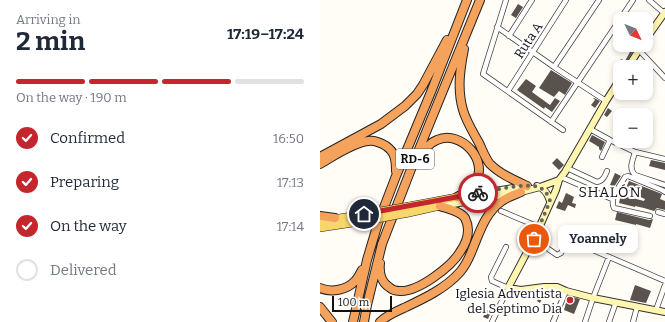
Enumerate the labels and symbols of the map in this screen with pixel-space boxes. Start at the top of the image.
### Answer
north arrow [613,12,653,52]
street label: Ruta A [511,19,546,61]
road number: RD-6 [396,149,434,169]
courier [458,173,498,213]
district label: SHALÓN [578,183,642,201]
pin [347,197,381,231]
pin [517,222,551,256]
callout: Yoannely [558,225,638,253]
place label: Iglesia Adventista del Septimo Dia [455,286,562,316]
scale bar [332,294,392,313]
marker: Iglesia Adventista del Septimo Dia [565,295,575,305]

